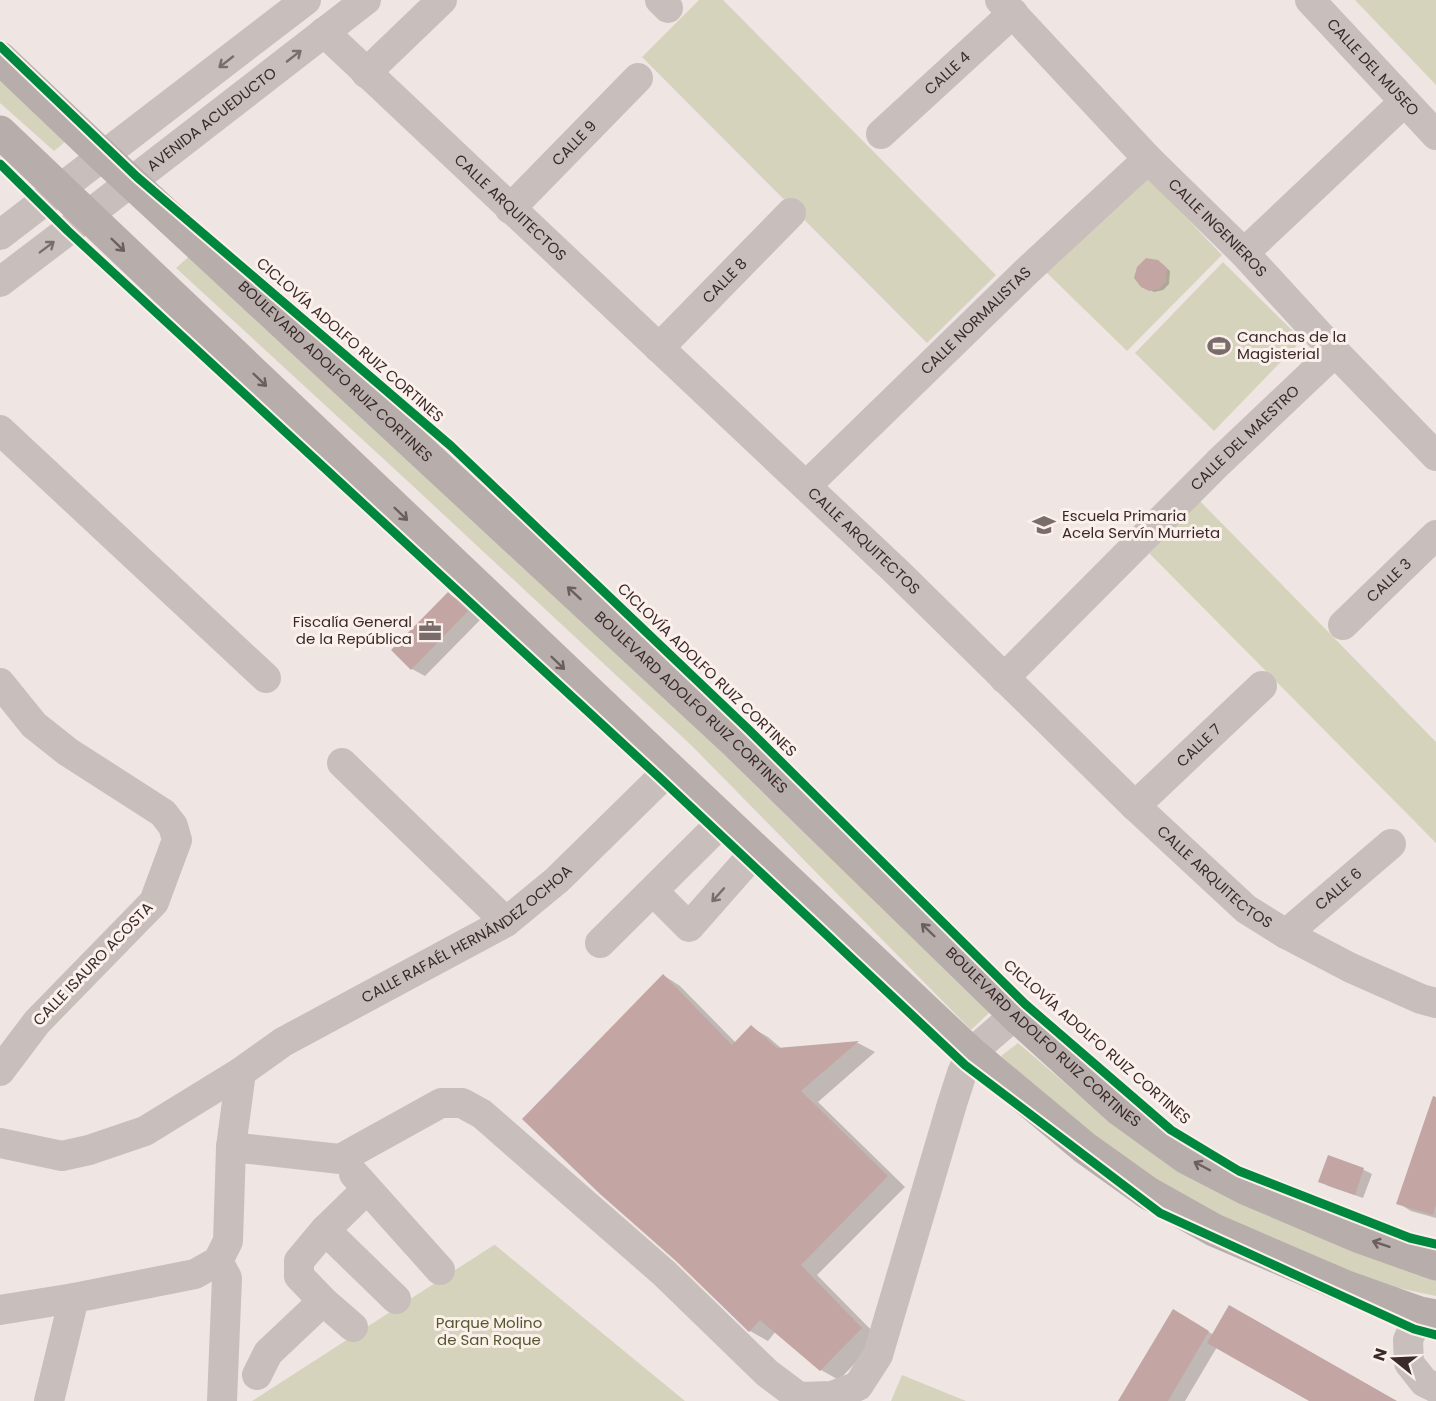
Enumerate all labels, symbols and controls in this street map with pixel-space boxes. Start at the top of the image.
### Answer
street label: CALLE DEL MUSEO [1322,13,1424,121]
street label: CALLE 4 [919,46,975,99]
one-way arrow [285,50,301,63]
one-way arrow [218,55,234,68]
street label: AVENIDA ACUEDUCTO [142,62,281,176]
street label: CALLE 9 [547,116,601,170]
street label: CALLE ARQUITECTOS [450,149,572,265]
street label: CALLE INGENIEROS [1164,173,1272,281]
one-way arrow [110,238,125,252]
one-way arrow [38,240,54,253]
street label: CICLOVÍA ADOLFO RUIZ CORTINES [252,252,448,427]
street label: CALLE 8 [697,253,751,308]
street label: CALLE NORMALISTAS [916,262,1036,379]
street label: BOULEVARD ADOLFO RUIZ CORTINES [234,276,437,467]
place label: Canchas de la Magisterial [1237,326,1346,364]
sports icon: Canchas de la Magisterial [1206,333,1232,359]
one-way arrow [252,372,267,387]
street label: CALLE DEL MAESTRO [1185,380,1304,495]
street label: CALLE ARQUITECTOS [803,482,925,599]
place label: Escuela Primaria Acela Servín Murrieta [1062,505,1220,543]
one-way arrow [393,507,408,521]
school or university icon: Escuela Primaria Acela Servín Murrieta [1031,512,1057,538]
street label: CALLE 3 [1361,553,1416,607]
street label: CICLOVÍA ADOLFO RUIZ CORTINES [613,578,802,761]
one-way arrow [567,586,582,600]
street label: BOULEVARD ADOLFO RUIZ CORTINES [590,606,793,798]
place label: Fiscalía General de la República [293,611,412,649]
office icon: Fiscalía General de la República [417,618,443,644]
one-way arrow [550,655,565,670]
street label: CALLE 7 [1172,719,1226,772]
street label: CALLE ARQUITECTOS [1152,820,1277,933]
street label: CALLE RAFAÉL HERNÁNDEZ OCHOA [357,860,576,1008]
street label: CALLE 6 [1310,863,1366,915]
one-way arrow [711,887,725,902]
street label: CALLE ISAURO ACOSTA [28,897,157,1030]
one-way arrow [921,923,936,937]
street label: BOULEVARD ADOLFO RUIZ CORTINES [941,942,1145,1132]
street label: CICLOVÍA ADOLFO RUIZ CORTINES [999,954,1195,1129]
one-way arrow [1194,1160,1212,1171]
one-way arrow [1372,1238,1391,1249]
park label: Parque Molino de San Roque [436,1312,542,1350]
north arrow [1364,1329,1424,1389]
text: N [1367,1345,1393,1364]

